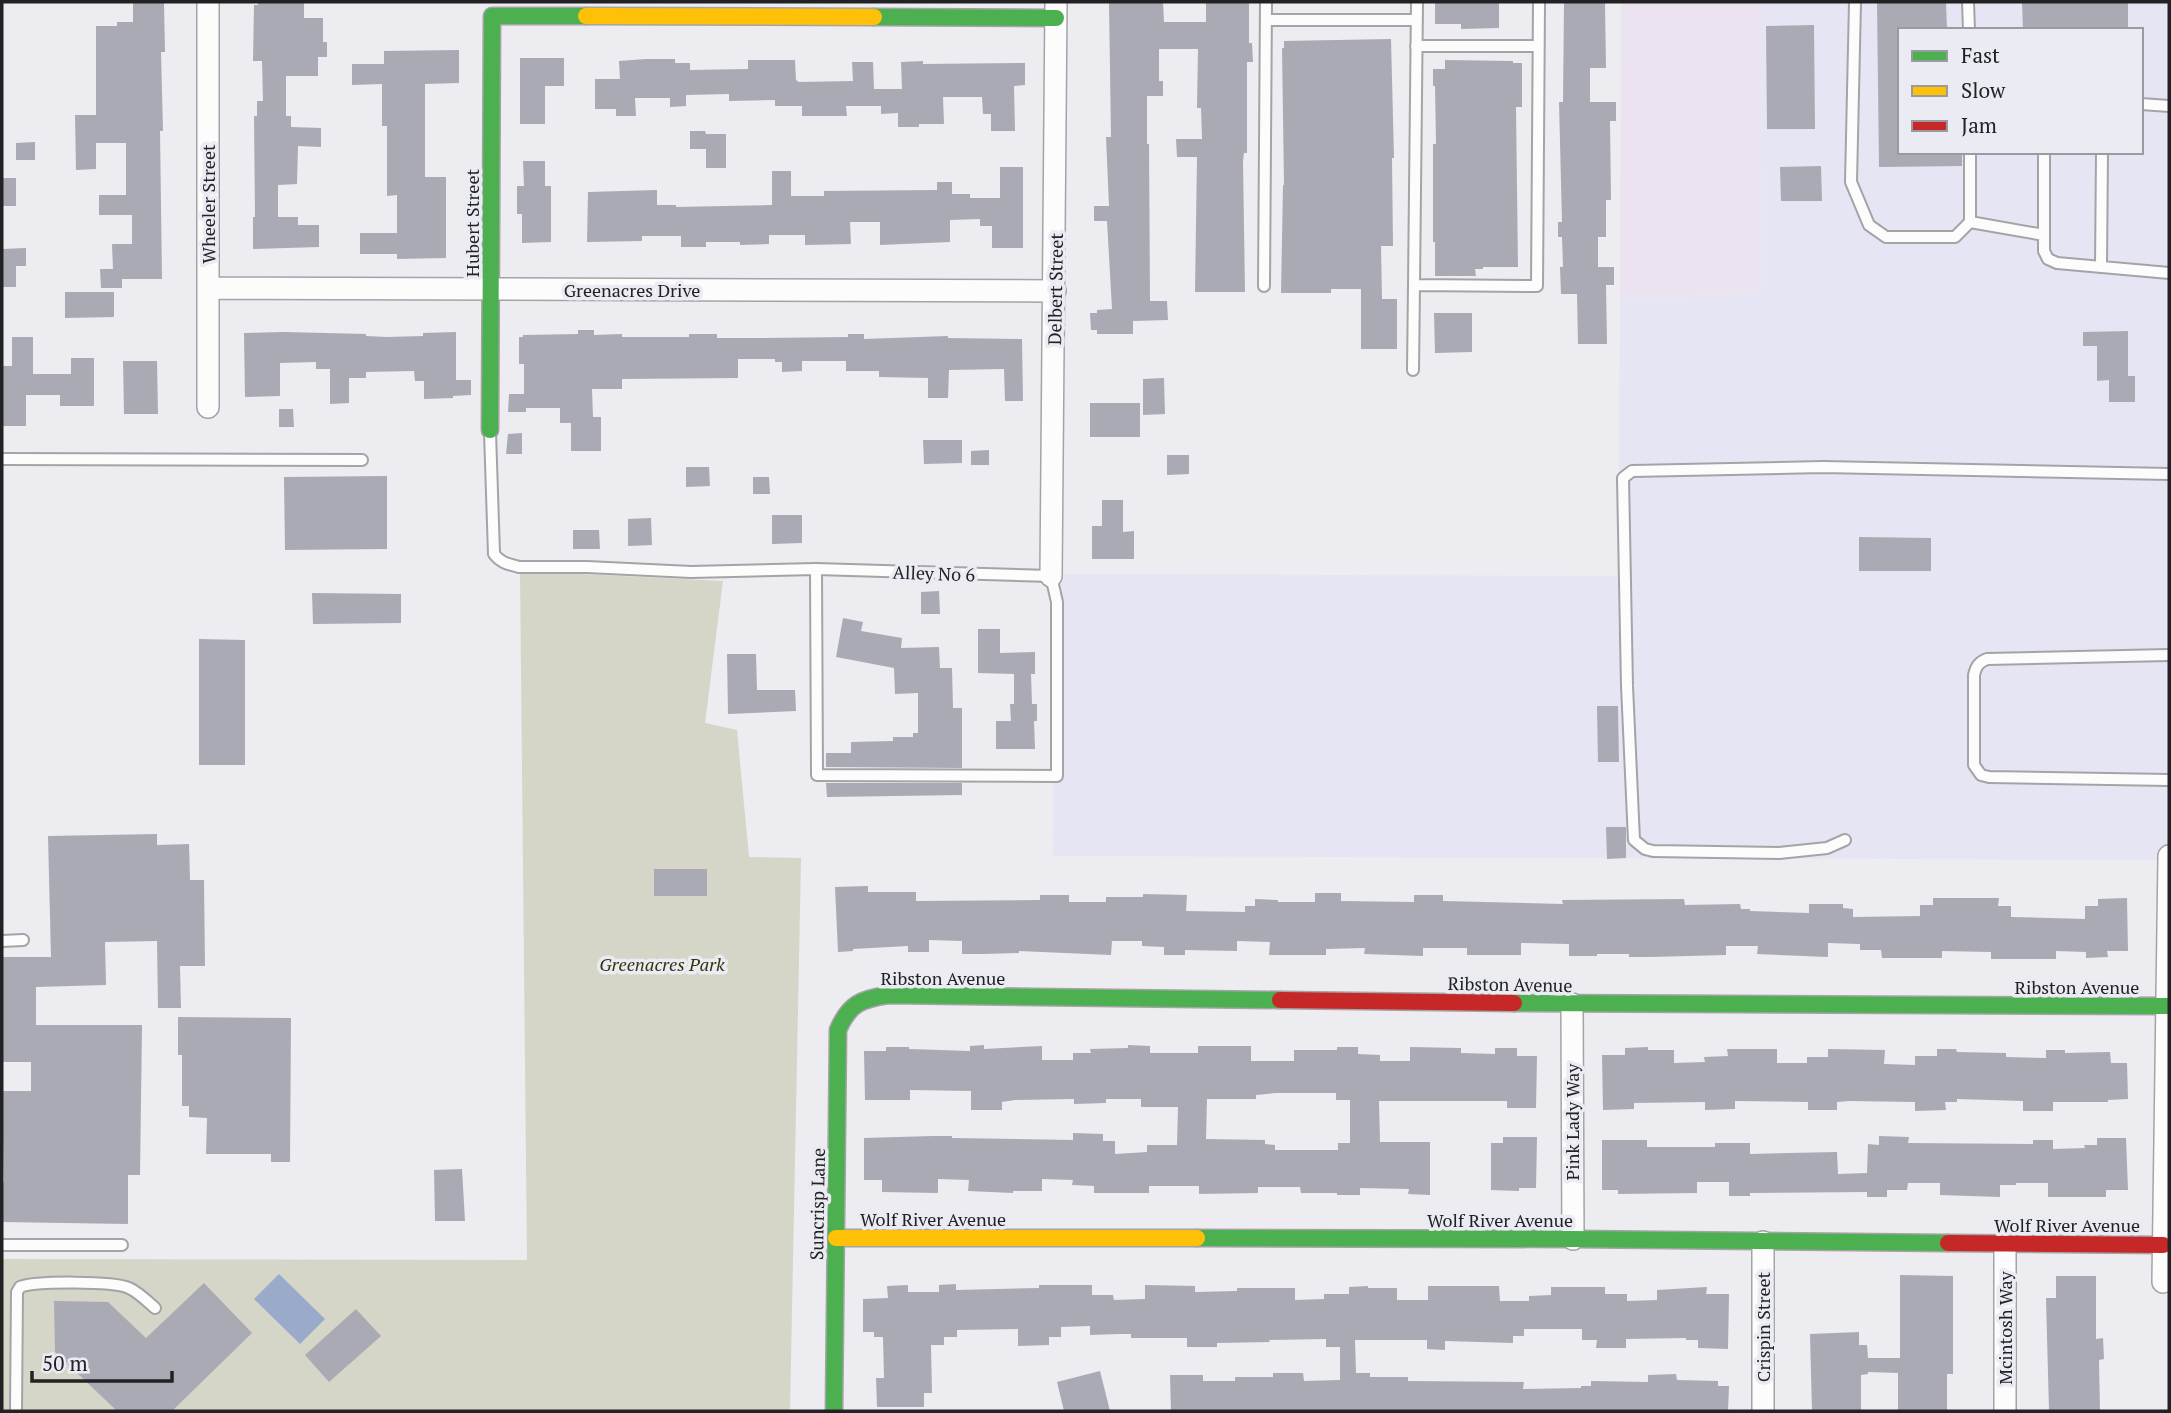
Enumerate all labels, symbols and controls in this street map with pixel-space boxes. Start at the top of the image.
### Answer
legend [1898,28,2143,154]
text: Fast [1961,41,2000,69]
text: Slow [1961,76,2006,104]
text: Jam [1961,111,1997,139]
street label: Wheeler Street [196,144,220,264]
street label: Hubert Street [460,169,484,277]
street label: Delbert Street [1042,232,1068,345]
street label: Greenacres Drive [564,278,700,302]
street label: Alley No 6 [892,560,976,586]
park label: Greenacres Park [599,952,725,976]
street label: Ribston Avenue [881,966,1005,990]
street label: Ribston Avenue [1447,971,1573,997]
street label: Ribston Avenue [2015,975,2139,999]
street label: Pink Lady Way [1560,1063,1584,1180]
street label: Suncrisp Lane [804,1148,830,1260]
street label: Wolf River Avenue [860,1207,1006,1231]
street label: Wolf River Avenue [1427,1208,1573,1232]
street label: Wolf River Avenue [1994,1213,2140,1237]
street label: Mcintosh Way [1993,1270,2017,1385]
street label: Crispin Street [1751,1271,1775,1382]
scale bar [32,1340,172,1384]
text: 50 m [42,1349,88,1377]

